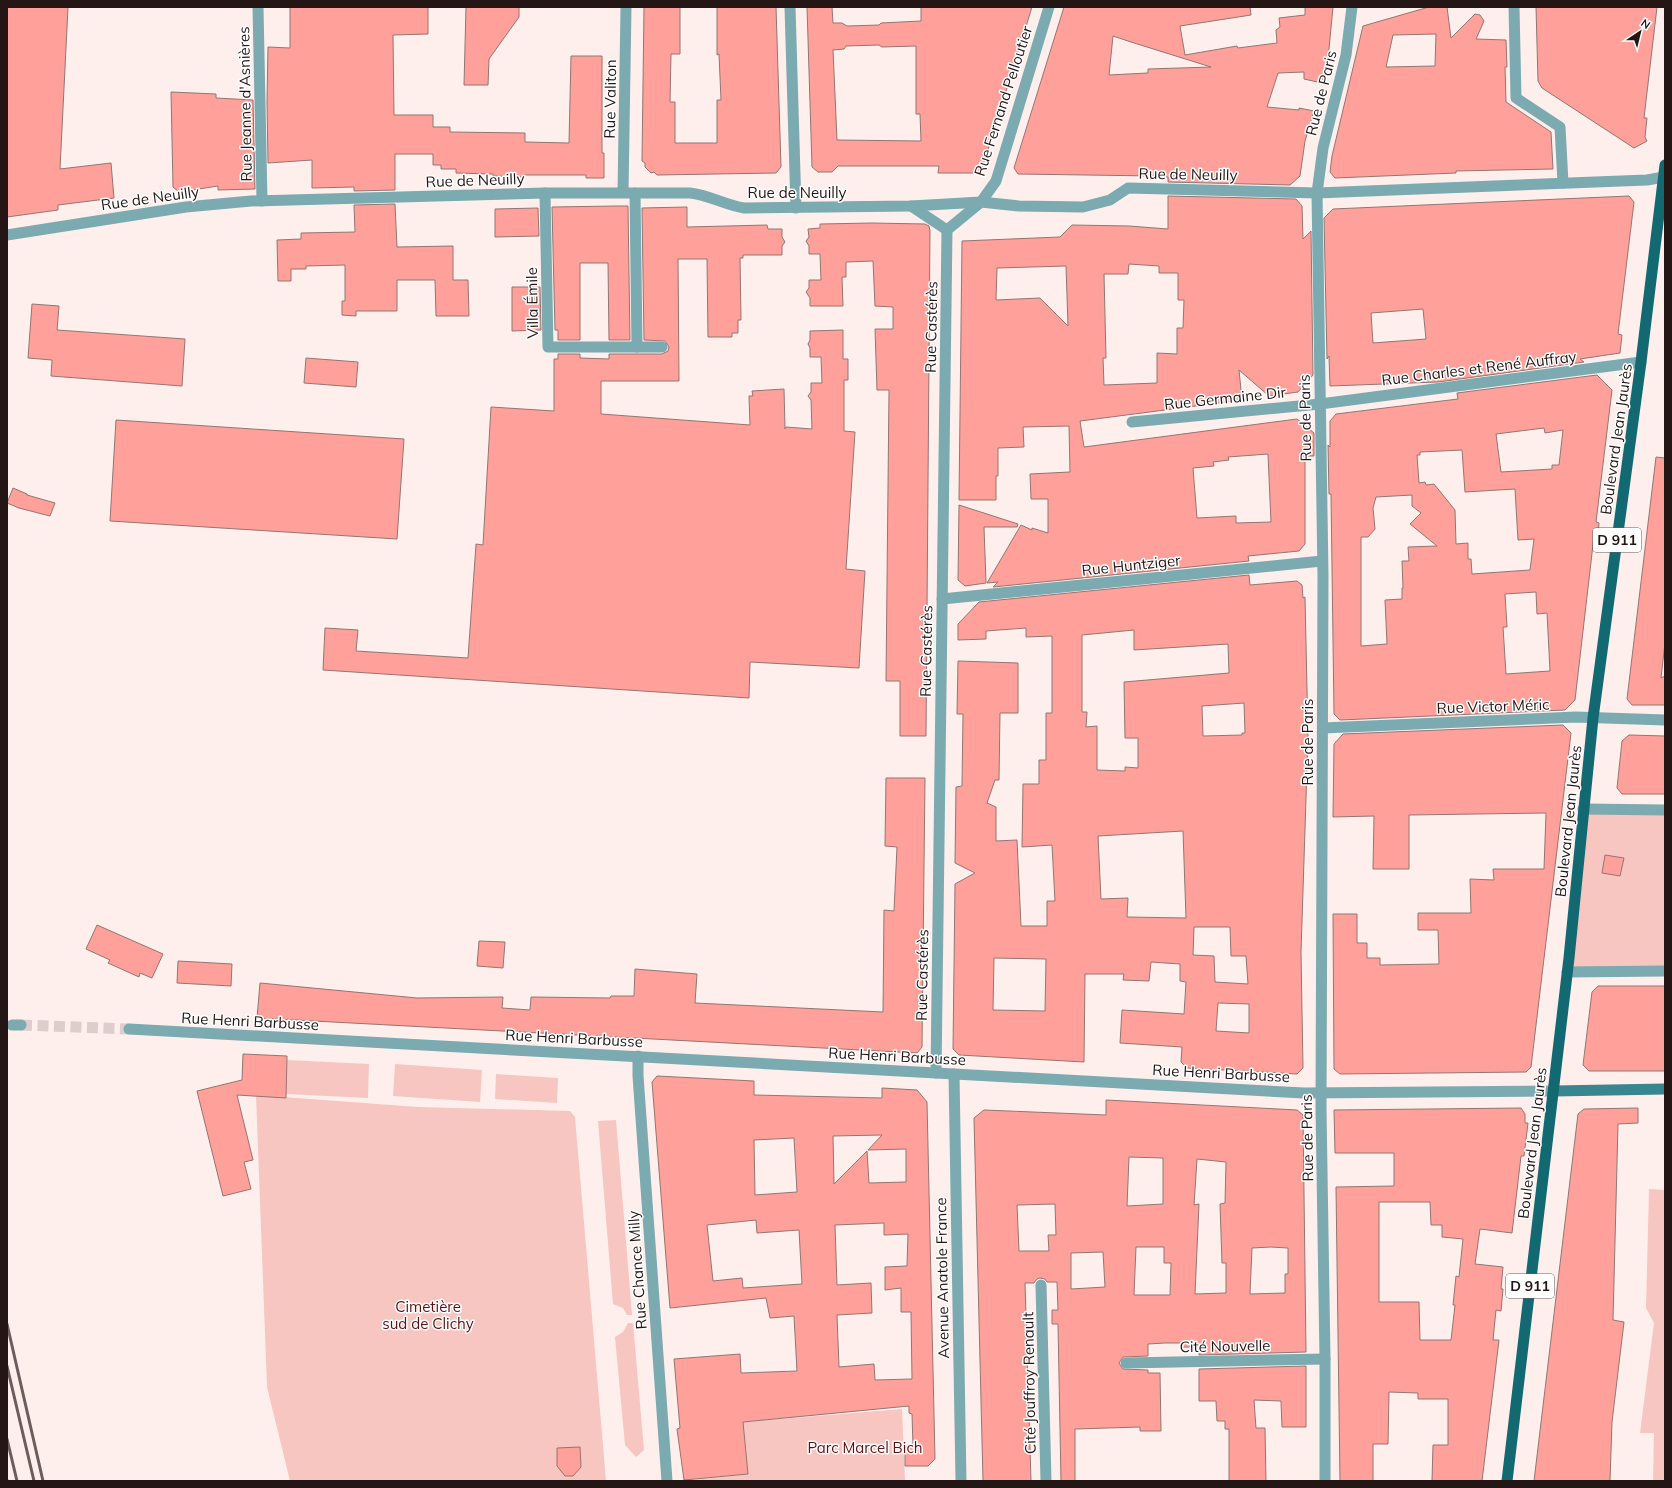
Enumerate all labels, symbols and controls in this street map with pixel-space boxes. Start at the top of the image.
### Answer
north arrow [1620,12,1660,52]
text: N [1638,16,1653,32]
street label: Rue Fernand Pelloutier [970,23,1036,178]
street label: Rue Jeanne d'Asnières [234,26,256,182]
street label: Rue de Paris [1301,48,1341,138]
street label: Rue Valiton [600,59,620,139]
street label: Rue de Neuilly [1138,164,1238,184]
street label: Rue de Neuilly [425,169,525,191]
street label: Rue de Neuilly [100,182,200,214]
street label: Rue de Neuilly [748,183,846,202]
street label: Villa Émile [522,267,542,339]
street label: Rue Castérès [921,281,941,373]
street label: Rue Charles et René Auffray [1381,347,1577,389]
street label: Boulevard Jean Jaurès [1596,362,1636,516]
street label: Rue de Paris [1295,374,1315,462]
street label: Rue Germaine Dir [1163,382,1287,414]
road number: D 911 [1593,528,1641,552]
street label: Rue Huntziger [1081,550,1182,580]
street label: Rue Castérès [916,605,936,697]
street label: Rue Victor Méric [1436,695,1550,717]
street label: Rue de Paris [1298,698,1317,786]
street label: Boulevard Jean Jaurès [1551,744,1585,898]
street label: Rue Castérès [912,929,932,1021]
street label: Rue Henri Barbusse [181,1008,319,1034]
street label: Rue Henri Barbusse [505,1025,643,1051]
street label: Rue Henri Barbusse [828,1043,966,1069]
street label: Rue Henri Barbusse [1152,1060,1290,1086]
street label: Boulevard Jean Jaurès [1513,1066,1551,1220]
street label: Rue de Paris [1297,1094,1317,1182]
street label: Avenue Anatole France [931,1197,953,1359]
street label: Rue Chance Milly [623,1210,651,1330]
road number: D 911 [1506,1274,1554,1298]
park label: Cimetière sud de Clichy [382,1297,474,1333]
street label: Cité Jouffroy Renault [1018,1312,1040,1454]
street label: Cité Nouvelle [1179,1336,1271,1356]
park label: Parc Marcel Bich [807,1438,923,1457]

